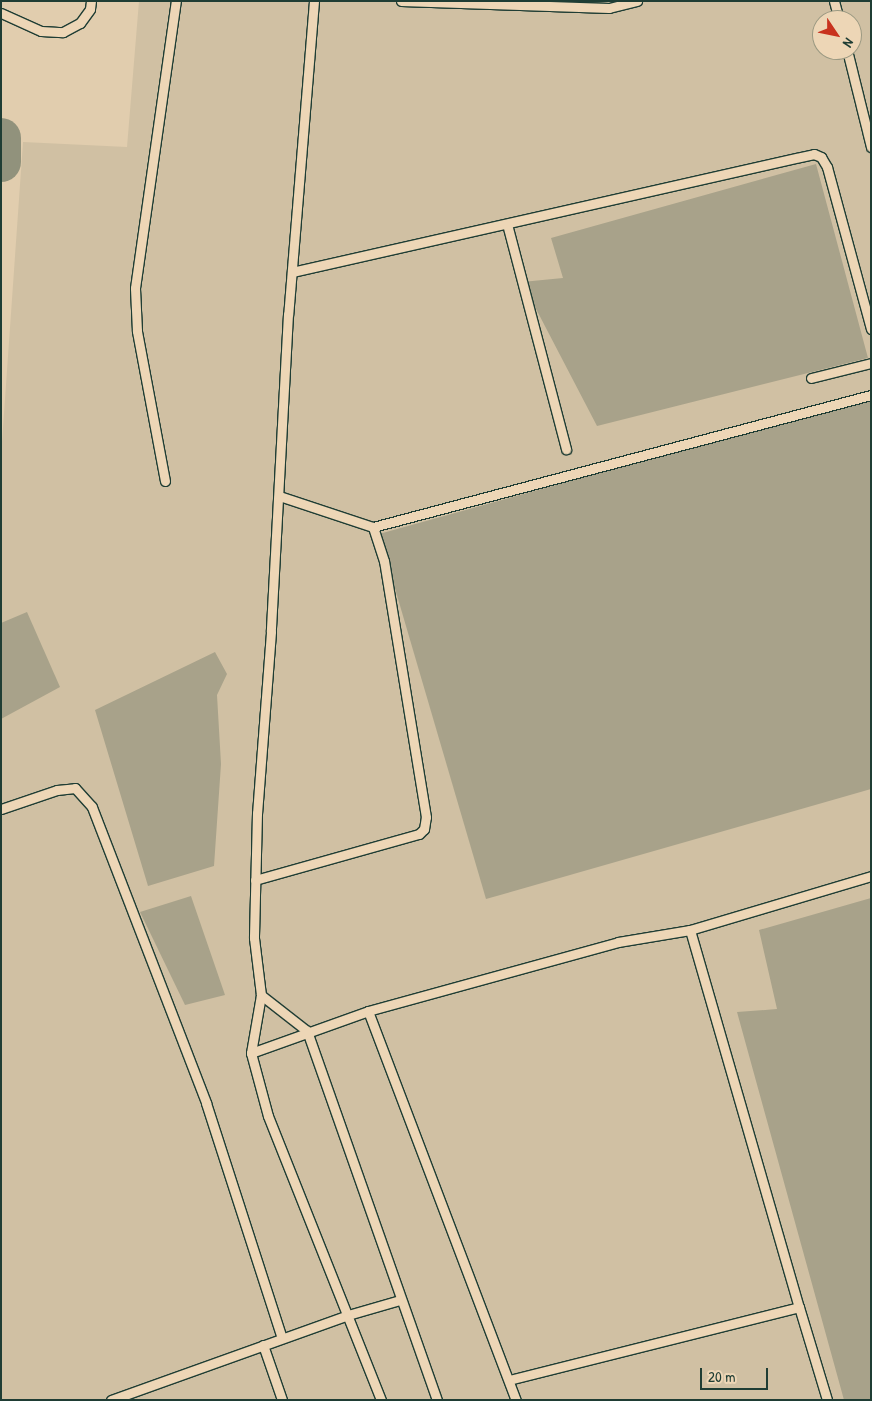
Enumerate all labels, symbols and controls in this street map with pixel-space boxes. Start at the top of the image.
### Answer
north arrow [812,10,862,60]
text: N [839,35,859,52]
scale bar [702,1358,770,1390]
text: 20 m [708,1366,735,1387]

